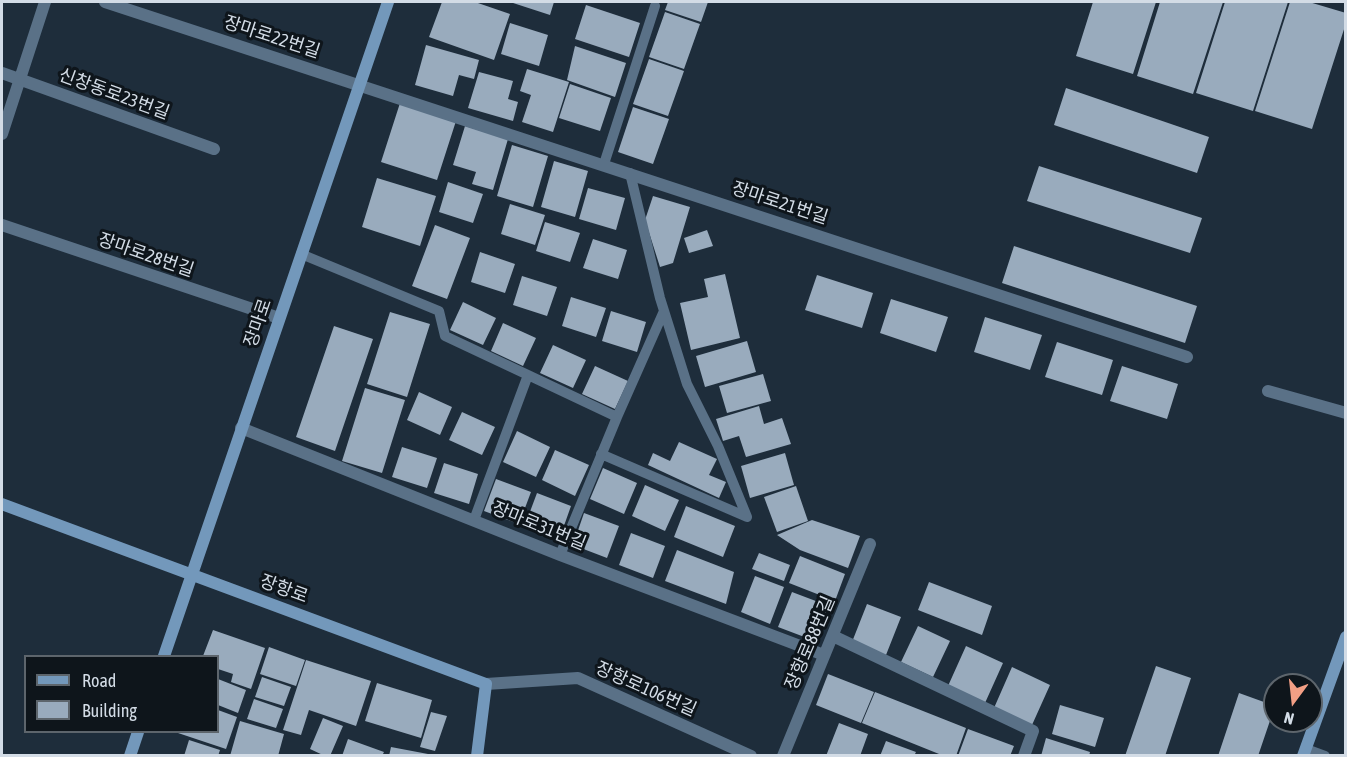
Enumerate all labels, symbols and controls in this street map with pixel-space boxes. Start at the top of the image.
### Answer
street label: 장마로22번길 [221,11,323,63]
street label: 신창동로23번길 [56,64,172,124]
street label: 장마로21번길 [729,177,831,229]
street label: 장마로28번길 [95,229,197,281]
street label: 장마로 [240,296,276,350]
street label: 장마로31번길 [489,497,589,555]
street label: 장항로 [257,570,311,608]
street label: 장항로88번길 [781,593,839,693]
legend [24,655,219,733]
street label: 장항로106번길 [592,657,700,721]
text: Road [82,670,116,691]
north arrow [1263,673,1323,733]
text: Building [82,700,137,721]
text: N [1282,709,1296,728]

